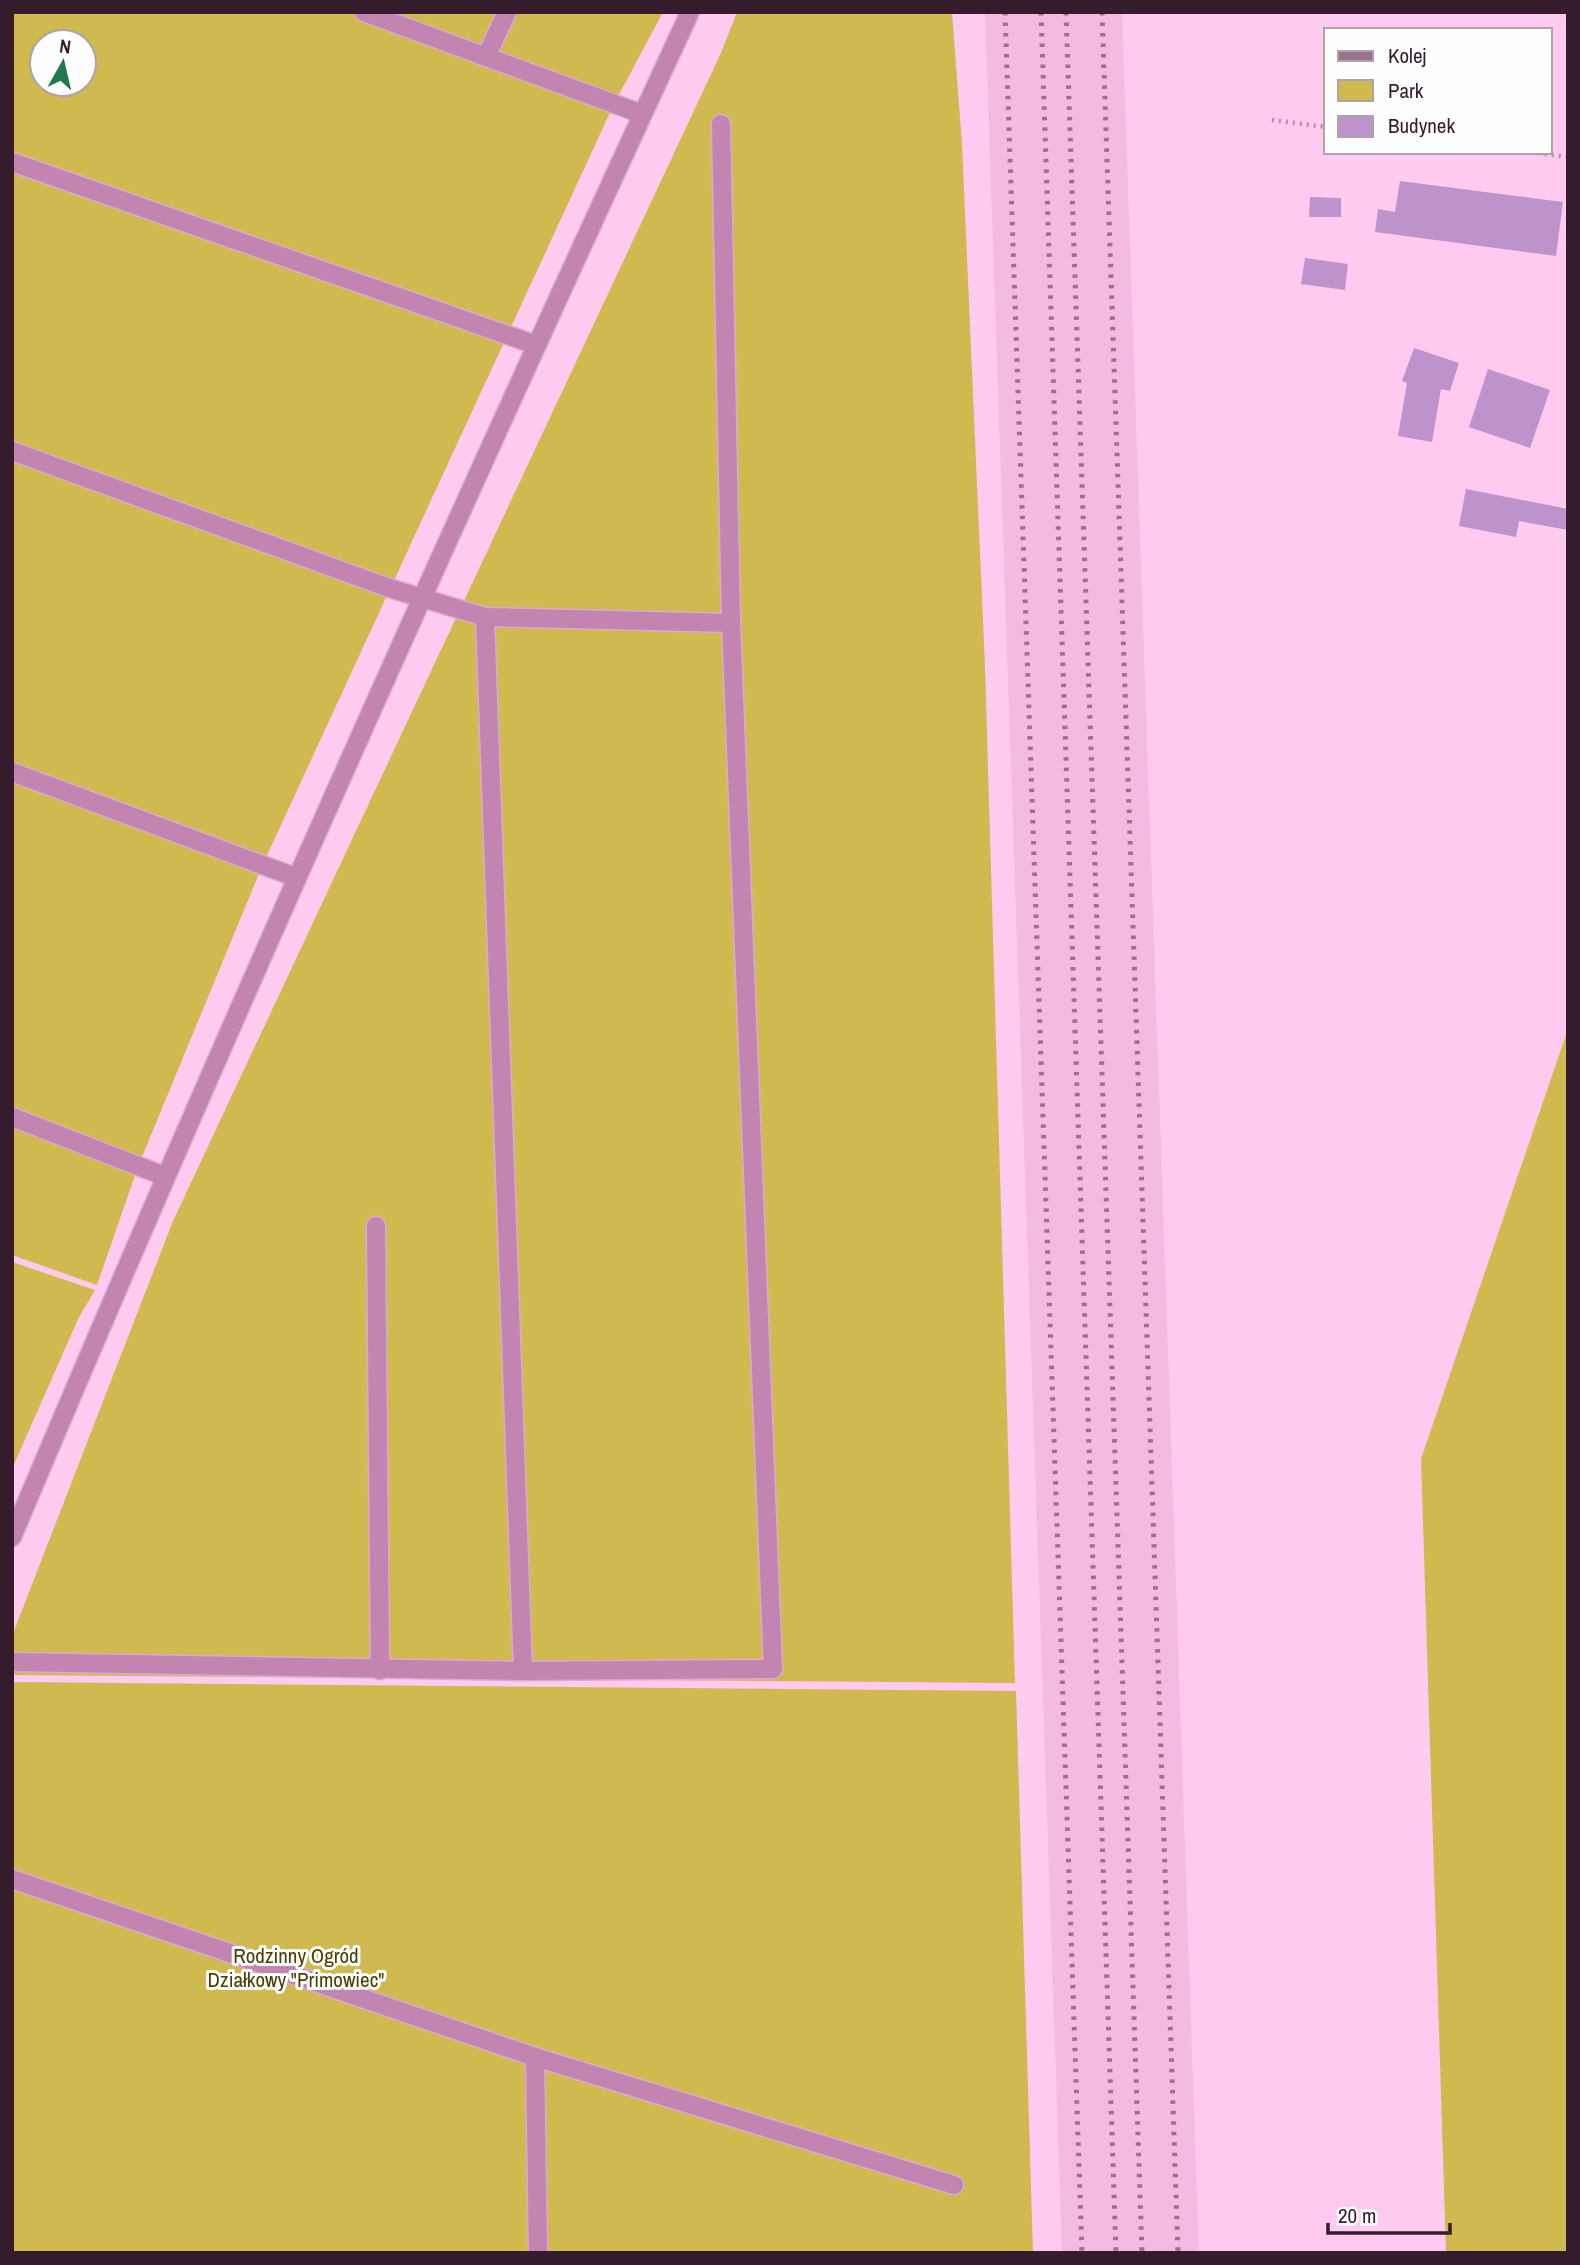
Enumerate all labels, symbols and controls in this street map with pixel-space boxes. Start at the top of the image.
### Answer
north arrow [28,28,98,98]
legend [1324,28,1552,154]
text: N [58,33,73,60]
text: Kolej [1388,41,1426,70]
text: Park [1388,76,1424,105]
text: Budynek [1388,111,1455,140]
park label: Rodzinny Ogród Działkowy "Primowiec" [208,1941,384,1994]
scale bar [1328,2192,1450,2236]
text: 20 m [1338,2201,1376,2230]

